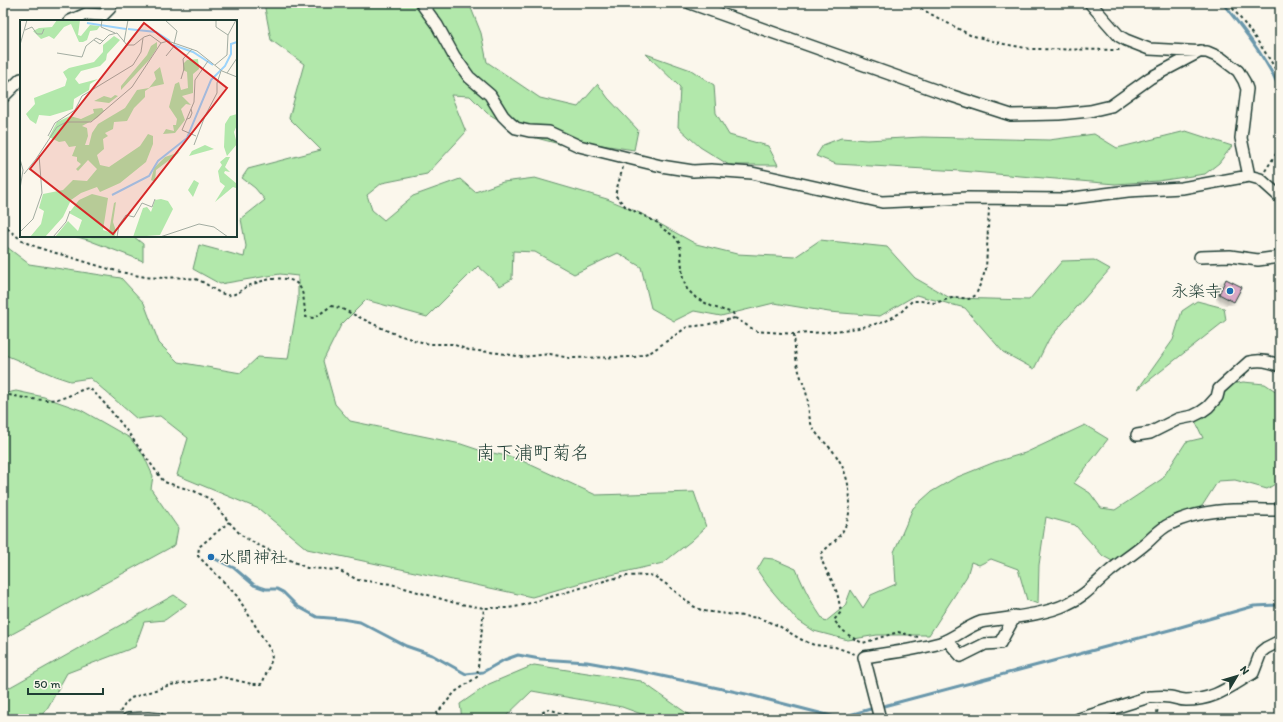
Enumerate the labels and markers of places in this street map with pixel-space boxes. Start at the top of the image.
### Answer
place label: 永楽寺 [1171,281,1222,301]
marker: 永楽寺 [1225,286,1235,296]
place label: 水間神社 [219,547,287,567]
marker: 水間神社 [206,552,216,562]

